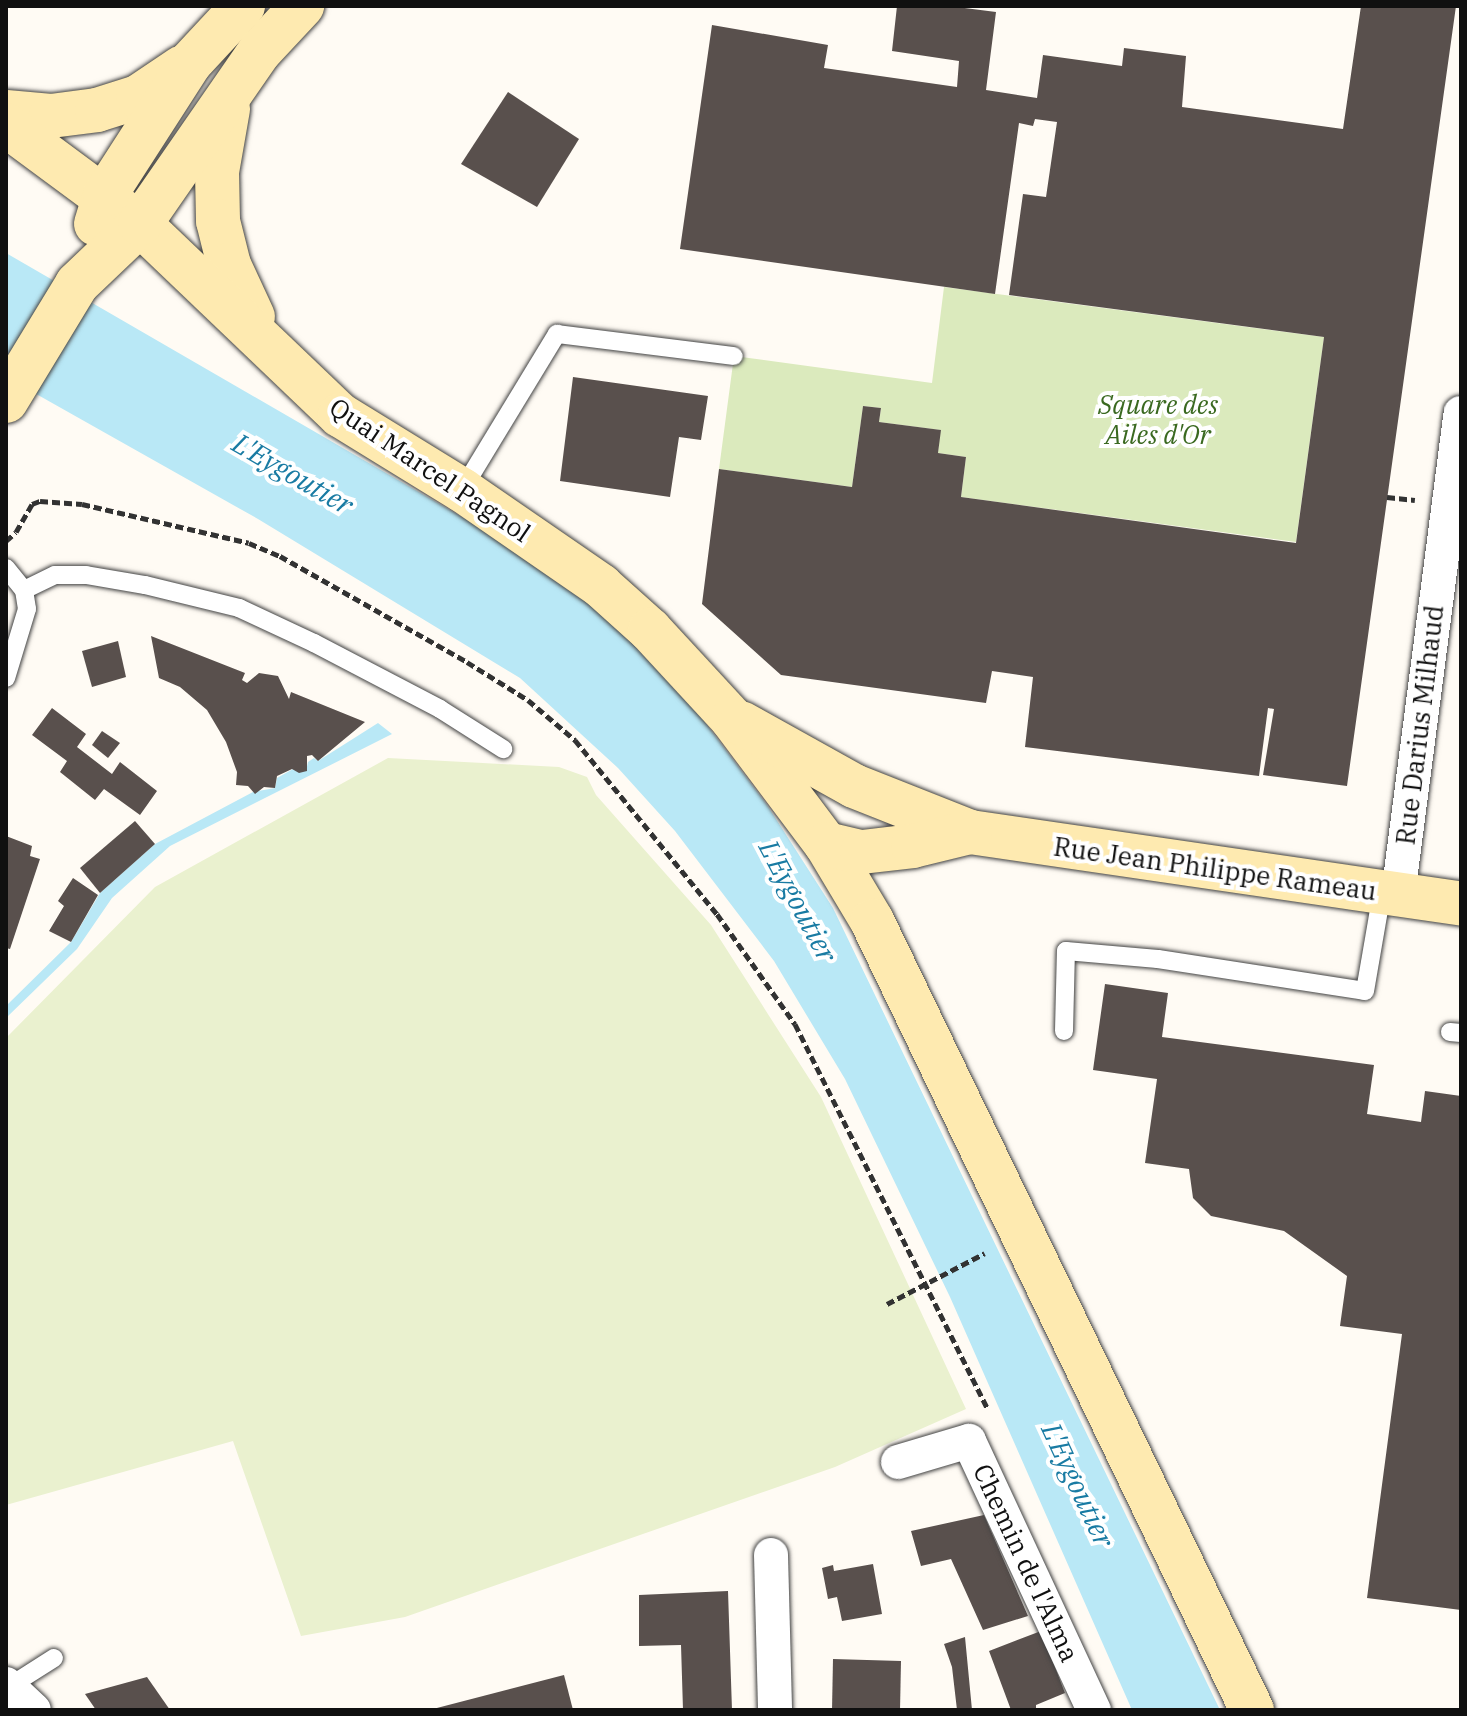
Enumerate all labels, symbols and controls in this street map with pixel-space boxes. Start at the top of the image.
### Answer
park label: Square des Ailes d'Or [1098,389,1218,450]
street label: Quai Marcel Pagnol [324,391,536,549]
water label: L'Eygoutier [227,426,359,522]
street label: Rue Darius Milhaud [1390,603,1450,847]
street label: Rue Jean Philippe Rameau [1052,831,1378,907]
water label: L'Eygoutier [752,834,844,968]
water label: L'Eygoutier [1035,1417,1121,1553]
street label: Chemin de l'Alma [967,1459,1085,1667]

